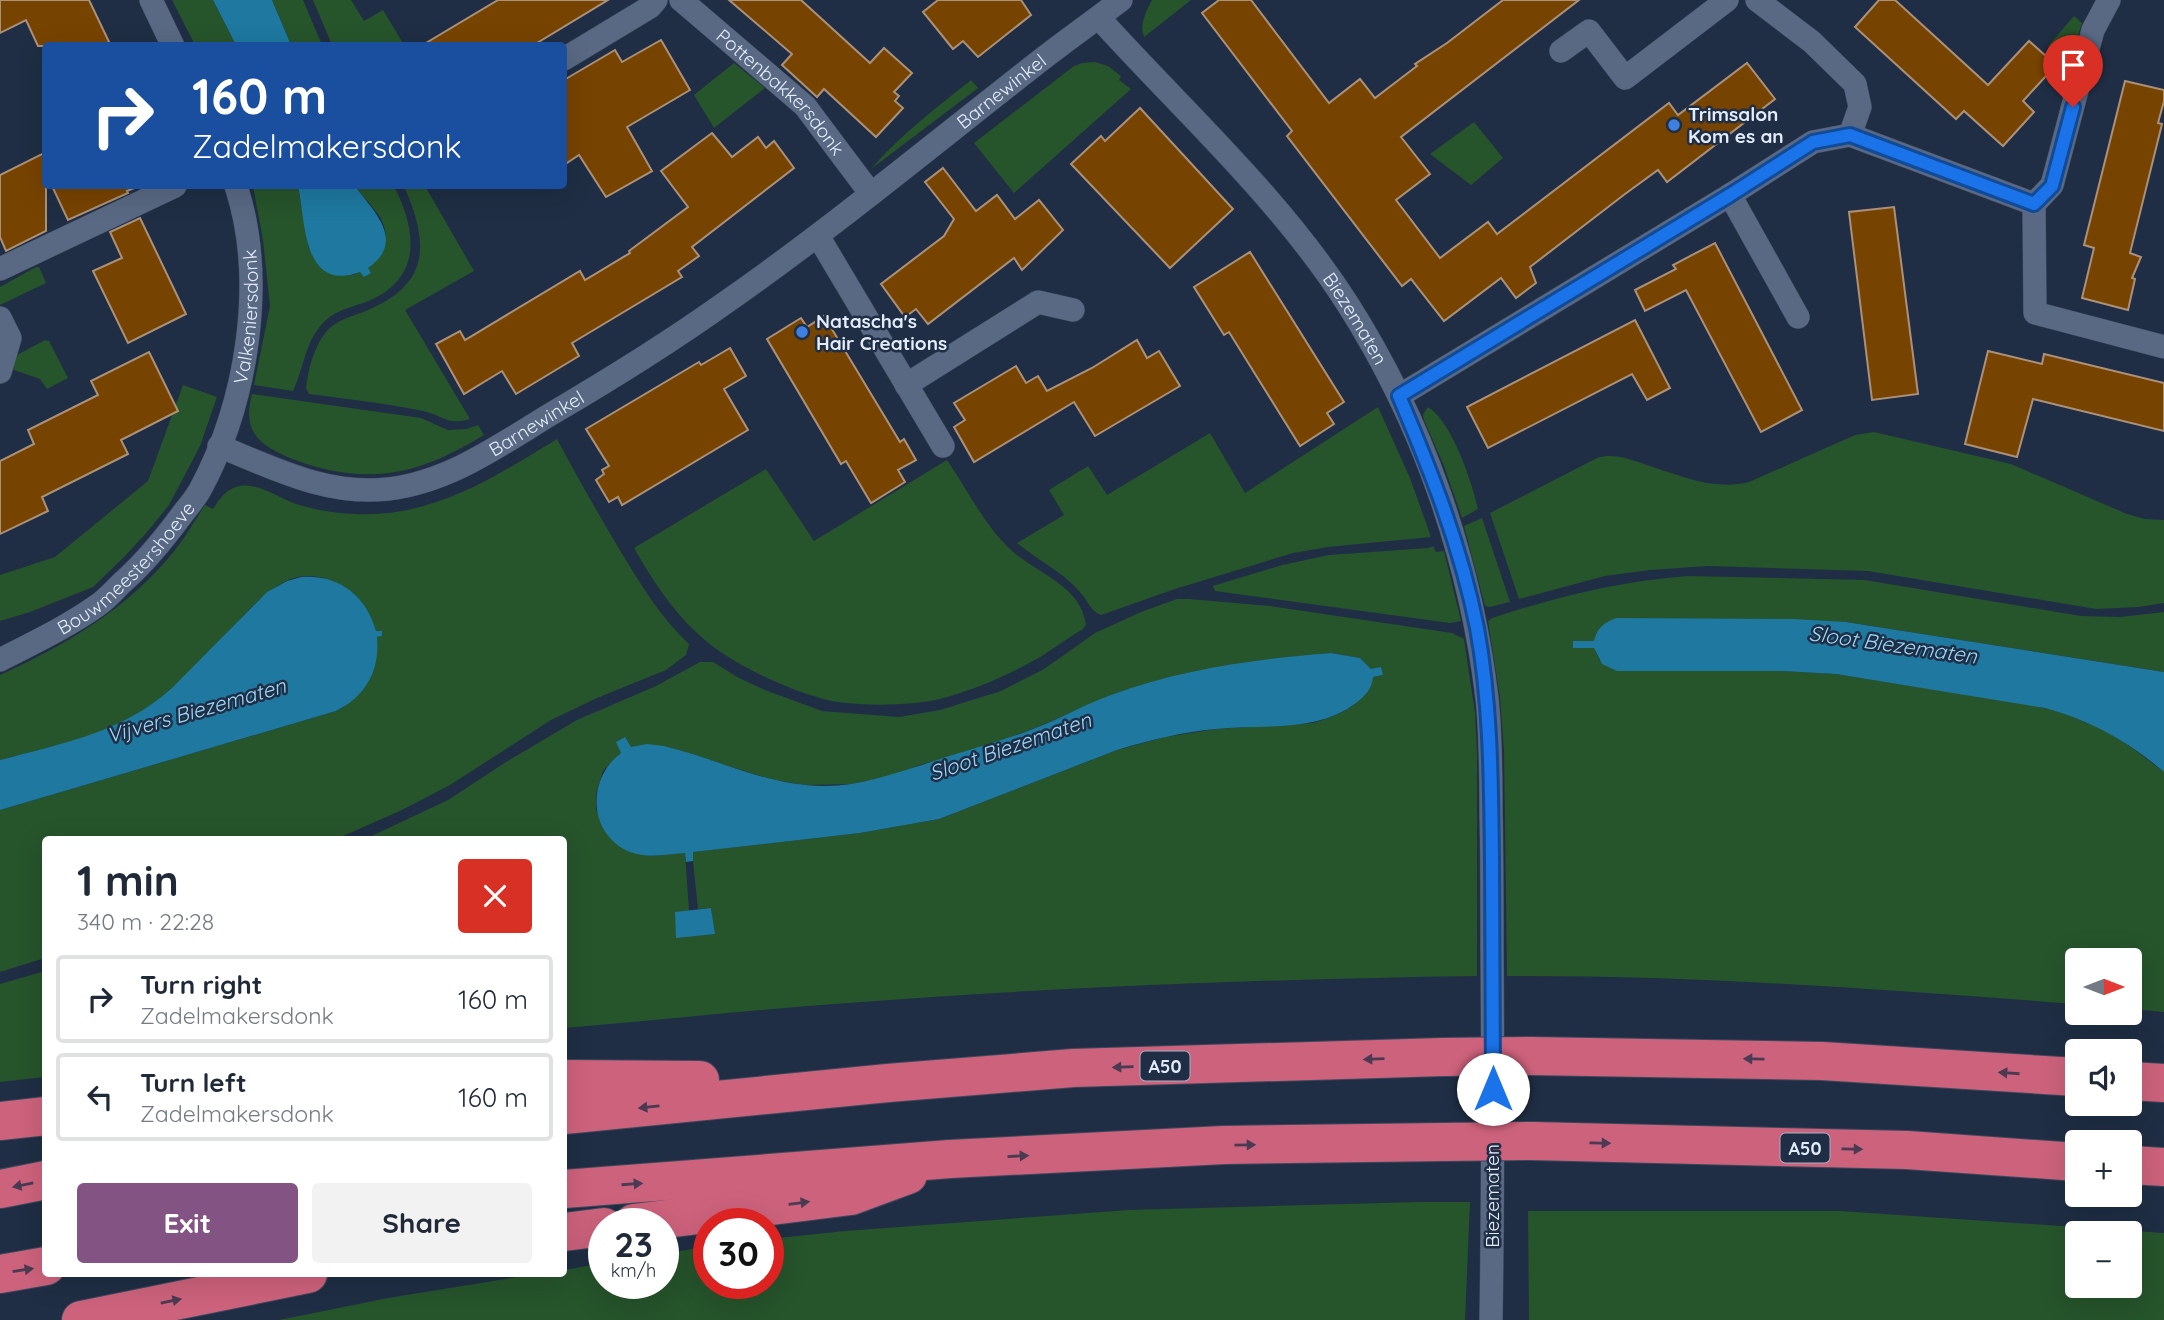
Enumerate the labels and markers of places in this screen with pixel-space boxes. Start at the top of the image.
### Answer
pin [2043,35,2103,107]
place label: Trimsalon Kom es an [1688,102,1784,148]
marker: Trimsalon Kom es an [1666,117,1682,133]
place label: Natascha's Hair Creations [816,309,947,355]
marker: Natascha's Hair Creations [794,324,810,340]

